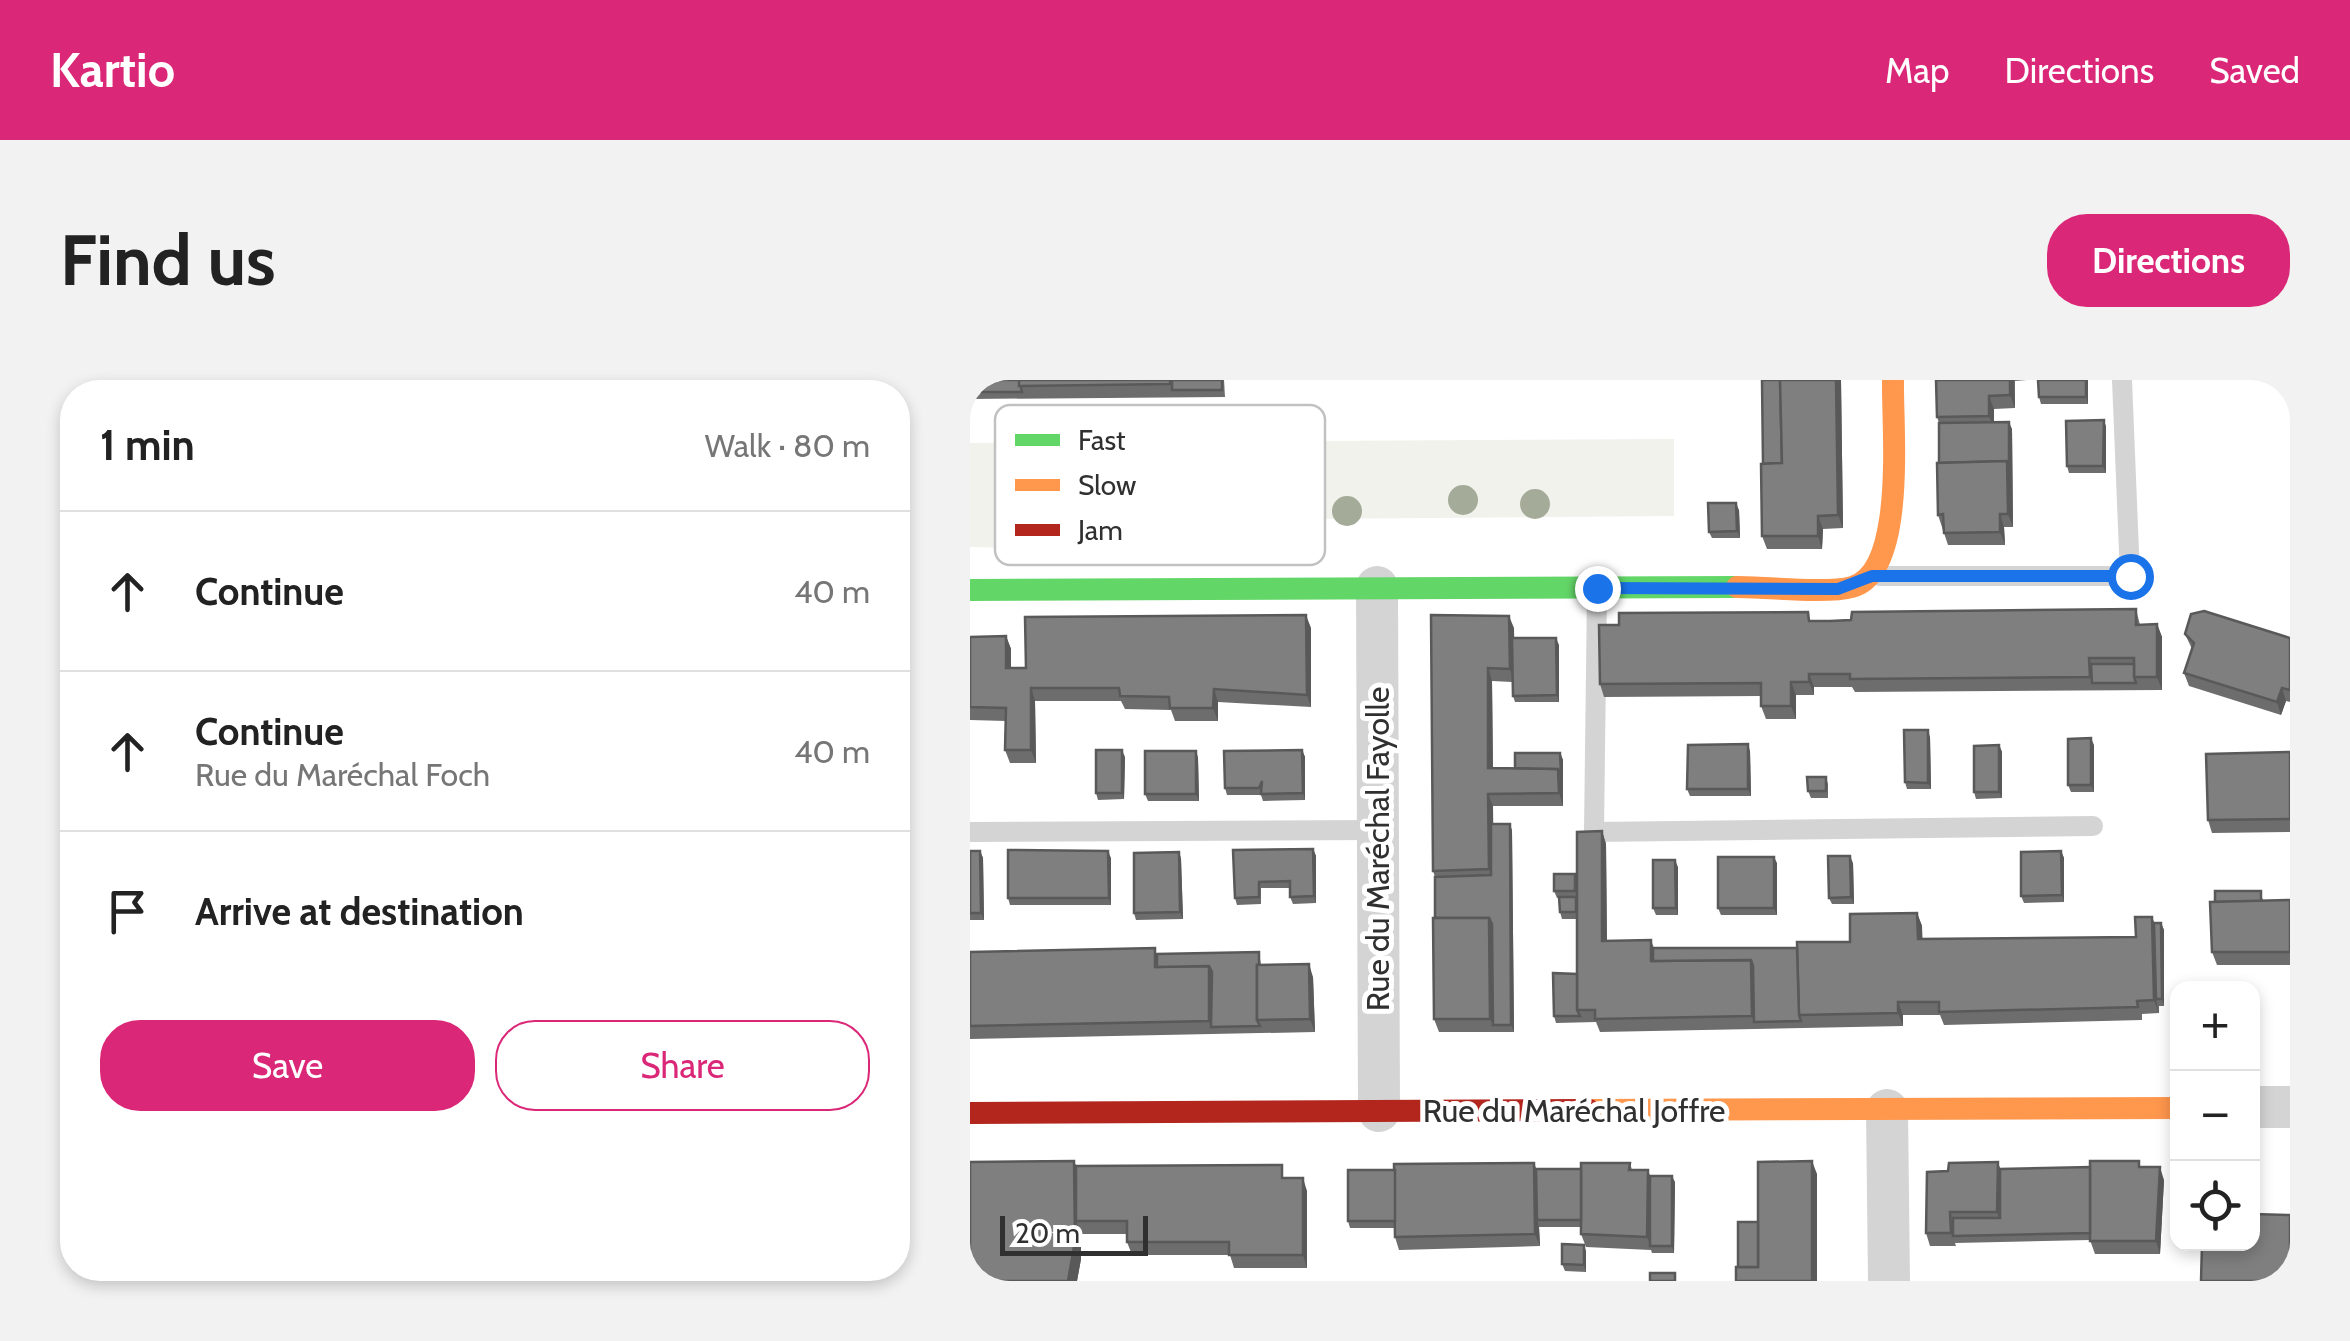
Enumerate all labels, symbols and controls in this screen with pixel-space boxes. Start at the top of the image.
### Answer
text: Kartio [50,41,175,99]
text: Map [1885,49,1950,92]
text: Directions [2005,49,2154,92]
text: Saved [2209,49,2300,92]
button: Directions [2047,214,2290,307]
text: Find us [60,217,276,303]
legend [995,405,1325,565]
text: 1 min [100,419,195,471]
text: Fast [1078,423,1126,457]
text: Walk · 80 m [705,426,870,465]
text: Slow [1078,468,1136,502]
text: Jam [1077,513,1123,547]
route start [2108,554,2154,600]
icon: ahead [100,564,155,619]
route end [1575,566,1621,612]
text: Continue [195,568,344,615]
text: 40 m [794,572,870,611]
street label: Rue du Maréchal Fayolle [1358,687,1397,1011]
text: Continue [195,708,344,755]
icon: ahead [100,724,155,779]
text: 40 m [794,732,870,771]
text: Rue du Maréchal Foch [195,755,490,794]
icon: arrive [100,884,155,939]
text: Arrive at destination [195,888,524,935]
map controls [2170,981,2260,1251]
button: + [2170,981,2260,1071]
button: Save [100,1020,475,1111]
button: Share [495,1020,870,1111]
button: − [2170,1071,2260,1161]
street label: Rue du Maréchal Joffre [1423,1091,1725,1130]
button: locate [2170,1161,2260,1251]
scale bar [1000,1211,1148,1256]
text: 20 m [1015,1216,1080,1250]

